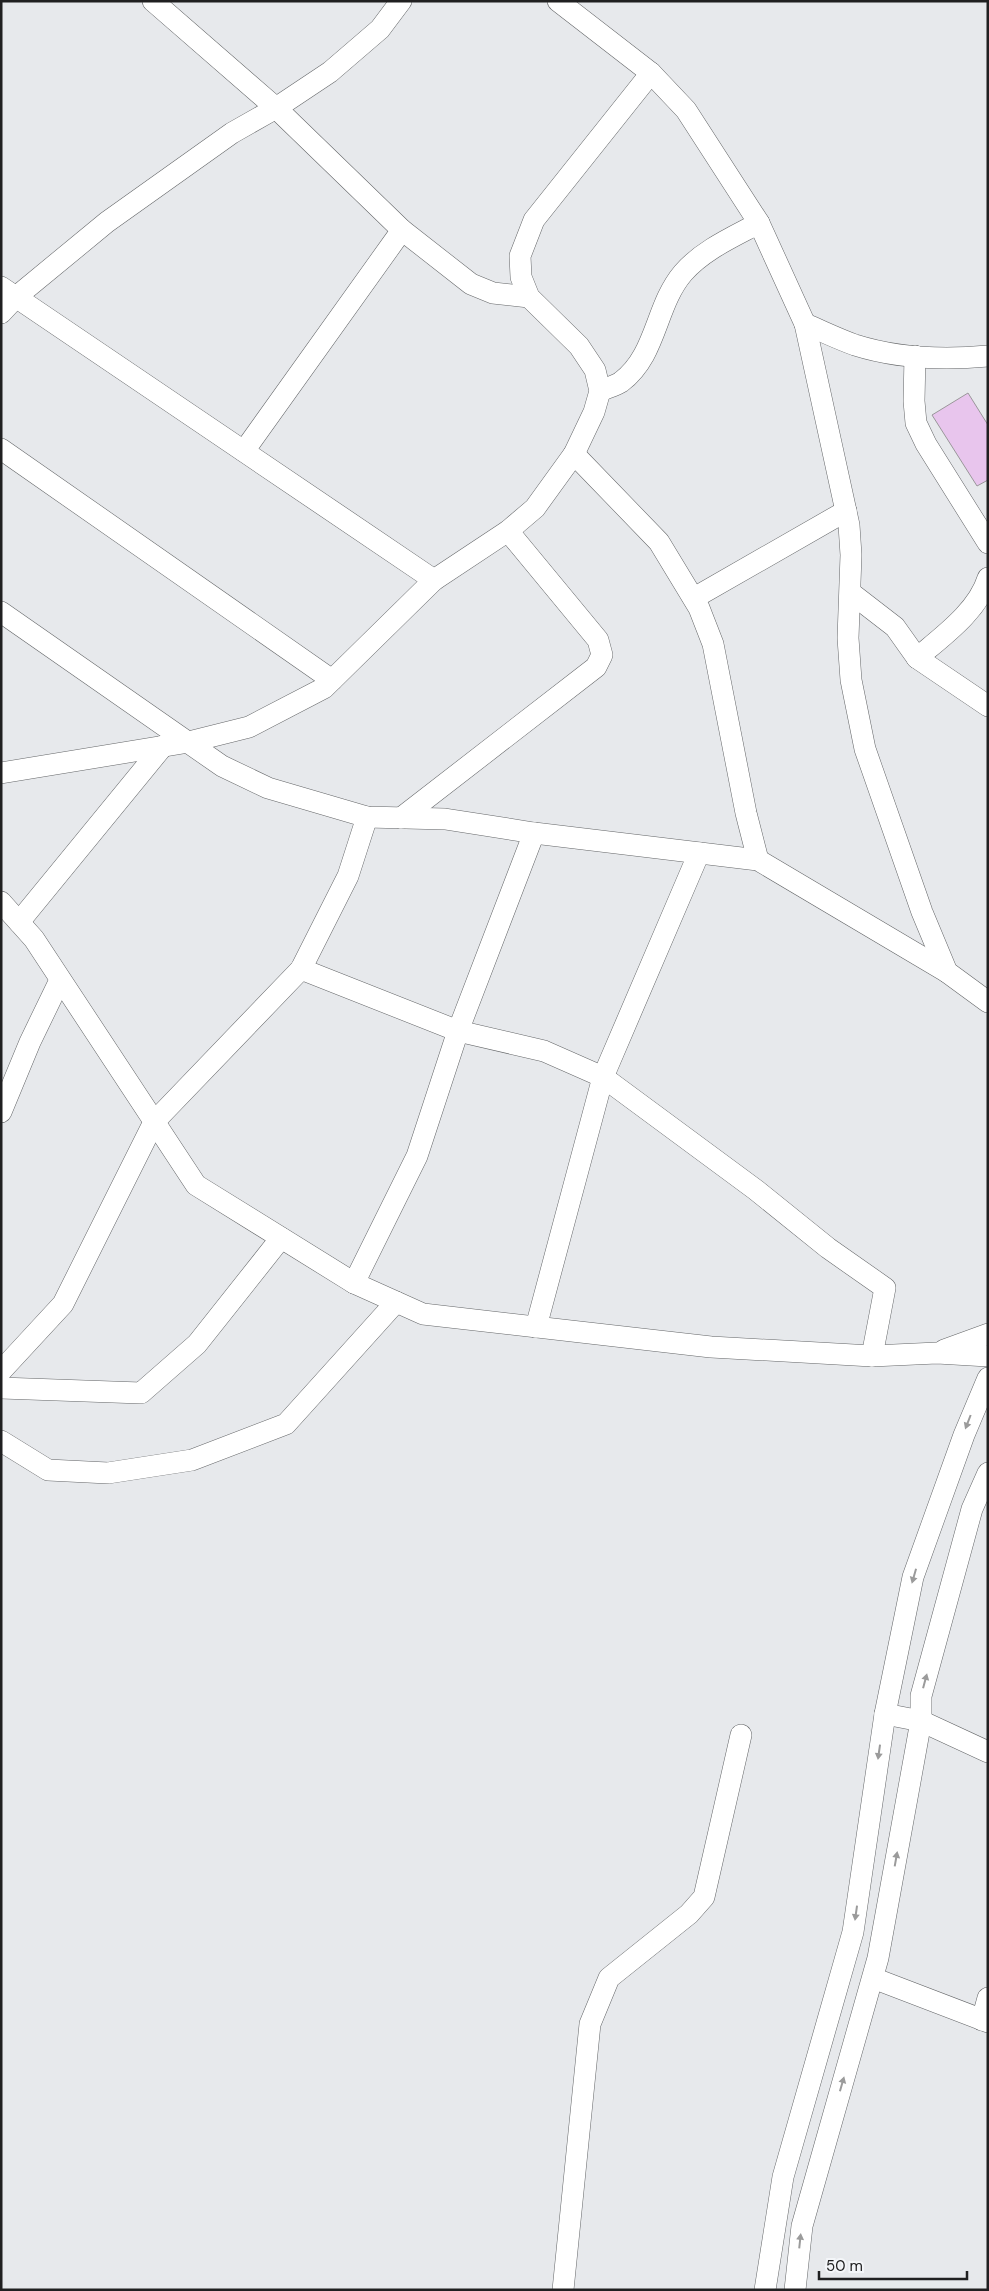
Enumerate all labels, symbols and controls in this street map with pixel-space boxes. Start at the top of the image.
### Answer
one-way arrow [964,1415,972,1430]
one-way arrow [910,1568,918,1583]
one-way arrow [922,1674,930,1689]
one-way arrow [875,1744,883,1760]
one-way arrow [893,1850,901,1866]
one-way arrow [852,1905,860,1921]
one-way arrow [839,2077,847,2092]
one-way arrow [796,2233,804,2249]
scale bar [819,2248,966,2280]
text: 50 m [826,2256,863,2276]

